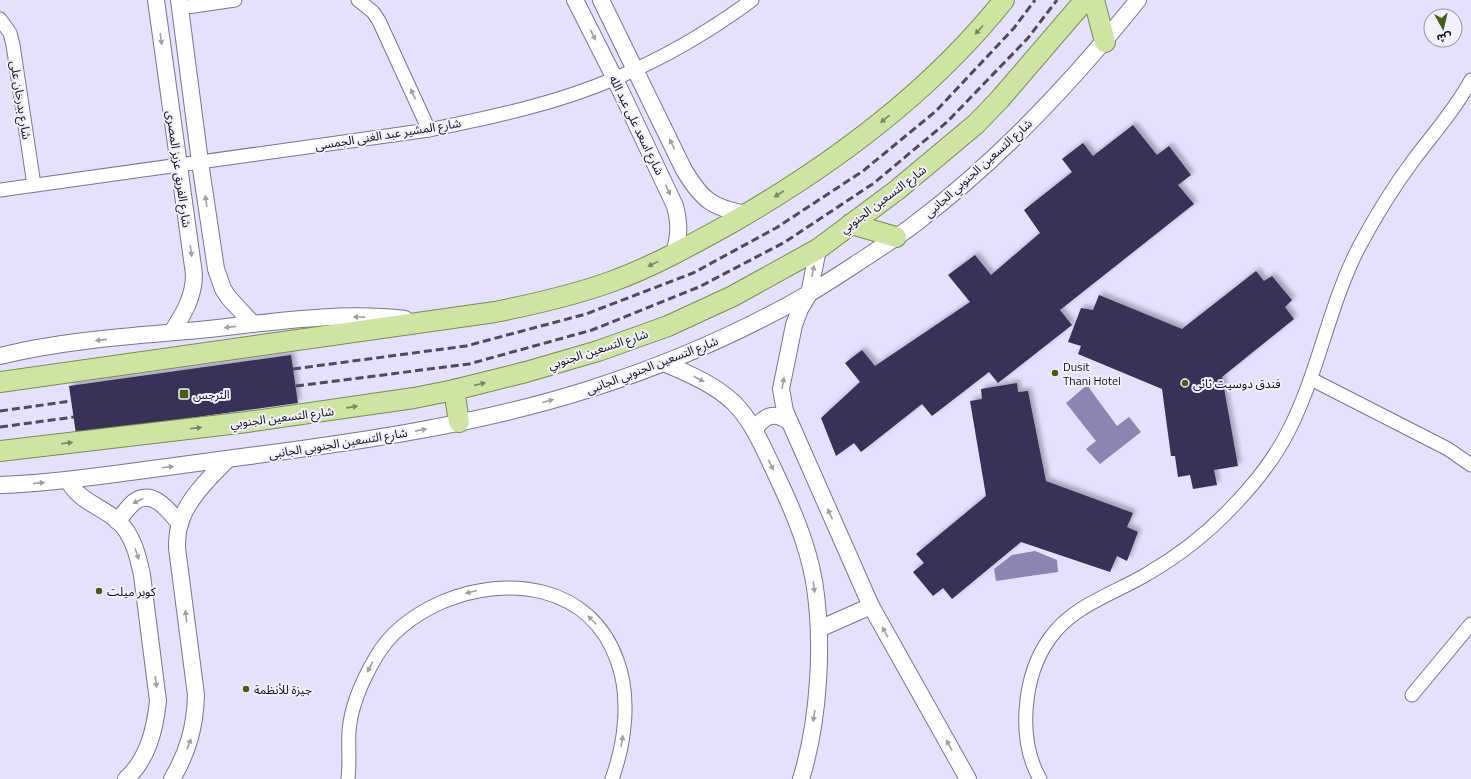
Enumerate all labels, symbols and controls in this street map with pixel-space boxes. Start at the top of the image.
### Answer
north arrow [1423,8,1463,48]
one-way arrow [975,25,984,34]
one-way arrow [589,29,596,41]
text: ش [1436,29,1453,47]
one-way arrow [158,33,164,45]
street label: شارع بدرخان على [5,59,37,141]
street label: شارع اسعد على عبد الله [605,72,669,178]
one-way arrow [410,88,416,100]
street label: شارع الفريق عزيز المصرى [161,109,197,229]
street label: شارع المشير عبد الغنى الجمسى [314,113,462,155]
street label: شارع التسعين الجنوبي الجانبى [920,114,1037,223]
one-way arrow [880,115,890,124]
one-way arrow [669,139,675,150]
street label: شارع التسعين الجنوبي [836,160,931,239]
one-way arrow [665,184,671,195]
one-way arrow [774,190,784,198]
one-way arrow [203,195,209,207]
one-way arrow [188,245,194,257]
one-way arrow [648,261,659,267]
one-way arrow [810,265,816,277]
one-way arrow [352,314,365,320]
one-way arrow [224,323,236,330]
street label: شارع التسعين الجنوبي [545,324,651,375]
street label: شارع التسعين الجنوبي الجانبى [583,331,721,400]
one-way arrow [95,337,107,343]
place label: Dusit Thani Hotel [1063,357,1121,390]
marker: Dusit Thani Hotel [1050,368,1060,378]
place label: فندق دوسيت ثانى [1193,374,1281,393]
one-way arrow [693,375,705,382]
one-way arrow [780,377,786,389]
marker: فندق دوسيت ثانى [1180,378,1190,388]
one-way arrow [474,381,486,387]
place label: النرجس [193,385,230,404]
marker: النرجس [178,388,190,400]
one-way arrow [542,398,554,404]
street label: شارع التسعين الجنوبي [229,401,335,434]
one-way arrow [346,404,358,410]
street label: شارع التسعين الجنوبي الجانبى [267,423,409,464]
one-way arrow [190,425,202,431]
one-way arrow [415,427,427,433]
one-way arrow [60,440,73,446]
one-way arrow [768,459,775,470]
one-way arrow [162,464,174,470]
one-way arrow [33,480,45,487]
one-way arrow [132,498,144,504]
one-way arrow [827,509,833,520]
one-way arrow [134,548,140,560]
one-way arrow [811,581,817,593]
place label: كوبر ميلت [107,582,157,601]
marker: كوبر ميلت [94,586,104,596]
one-way arrow [465,589,477,595]
one-way arrow [183,609,189,622]
one-way arrow [587,615,597,625]
one-way arrow [882,626,889,638]
one-way arrow [367,661,374,673]
one-way arrow [152,676,159,688]
place label: جيزة للأنظمة [254,680,312,699]
marker: جيزة للأنظمة [241,684,251,694]
one-way arrow [811,710,817,722]
one-way arrow [619,735,625,747]
one-way arrow [186,738,192,750]
one-way arrow [945,739,952,751]

